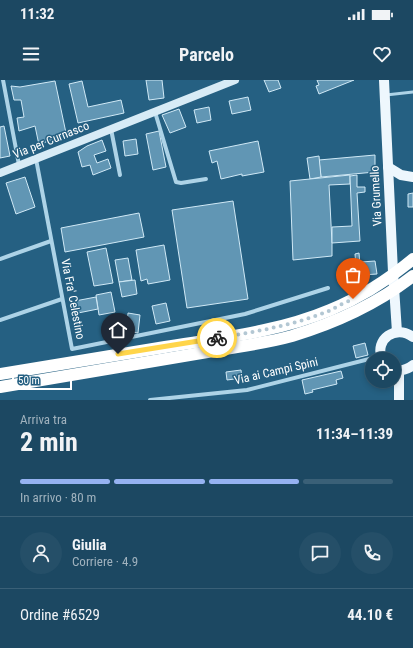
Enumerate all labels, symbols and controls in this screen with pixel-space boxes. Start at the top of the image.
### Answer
text: 11:32 [20,5,54,23]
icon: menu [20,43,42,65]
icon: heart [371,43,393,65]
text: Parcelo [179,44,234,65]
street label: Via per Curnasco [11,118,91,162]
street label: Via Grumello [367,165,385,227]
street label: Via Fra' Celestino [58,258,88,340]
pin [336,258,370,299]
icon: bag [342,264,364,286]
pin [101,313,135,354]
courier [197,318,237,358]
icon: home [107,319,129,341]
icon: bike [206,327,228,349]
map controls [365,352,401,388]
button: locate [365,352,401,388]
street label: Via ai Campi Spini [233,355,319,387]
scale bar [12,372,72,391]
text: 50 m [18,374,40,387]
text: Arriva tra [20,412,67,427]
text: 11:34–11:39 [316,425,393,443]
text: 2 min [20,427,78,457]
text: In arrivo · 80 m [20,490,96,505]
button: person [20,532,62,574]
button: chat [299,532,341,574]
button: phone [351,532,393,574]
text: Giulia [72,536,107,554]
text: Corriere · 4.9 [72,554,138,569]
text: Ordine #6529 [20,606,100,624]
text: 44.10 € [347,606,393,624]

